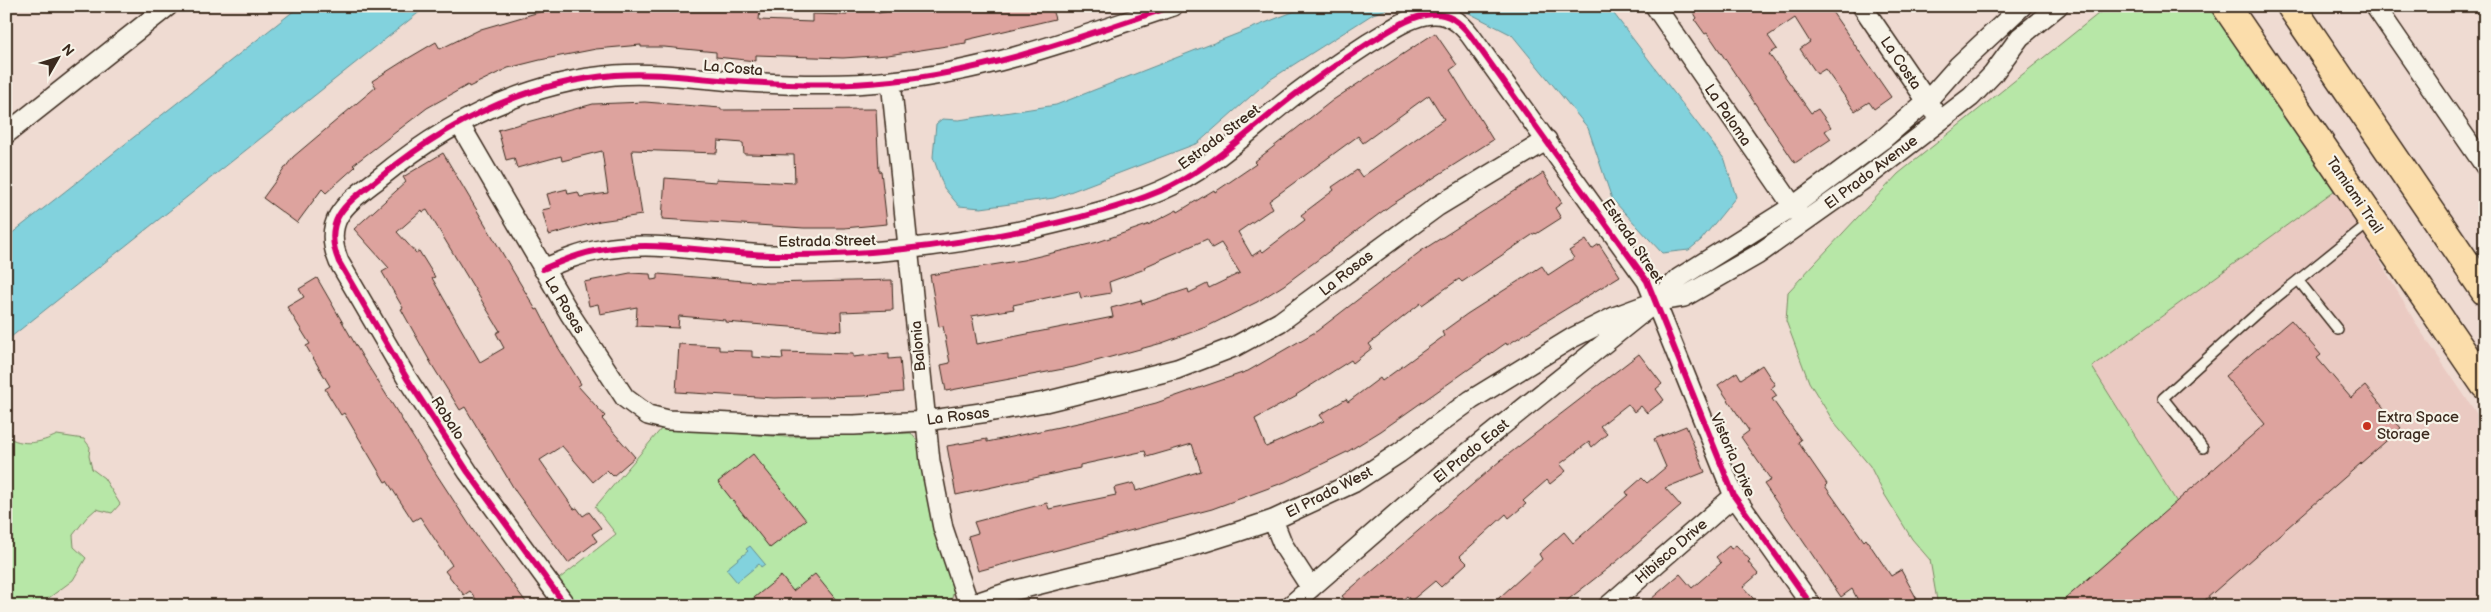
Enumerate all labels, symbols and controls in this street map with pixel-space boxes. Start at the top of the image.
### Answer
north arrow [32,32,82,82]
street label: La Costa [1876,33,1925,93]
text: N [58,41,78,60]
street label: La Costa [702,56,764,81]
street label: La Paloma [1700,81,1755,150]
street label: Estrada Street [1175,100,1264,174]
street label: El Prado Avenue [1821,131,1922,214]
street label: Tamiami Trail [2322,153,2387,237]
street label: Estrada Street [1597,196,1668,287]
street label: Estrada Street [778,231,876,252]
street label: La Rosas [1316,246,1378,300]
street label: La Rosas [540,273,589,338]
street label: Balonia [907,320,930,372]
street label: Robalo [427,393,469,444]
street label: La Rosas [926,403,991,430]
place label: Extra Space Storage [2377,408,2459,444]
street label: Vistoria Drive [1706,410,1759,500]
street label: El Prado East [1430,415,1513,488]
marker: Extra Space Storage [2361,420,2373,432]
street label: El Prado West [1283,462,1376,522]
street label: Hibisco Drive [1631,515,1711,588]

